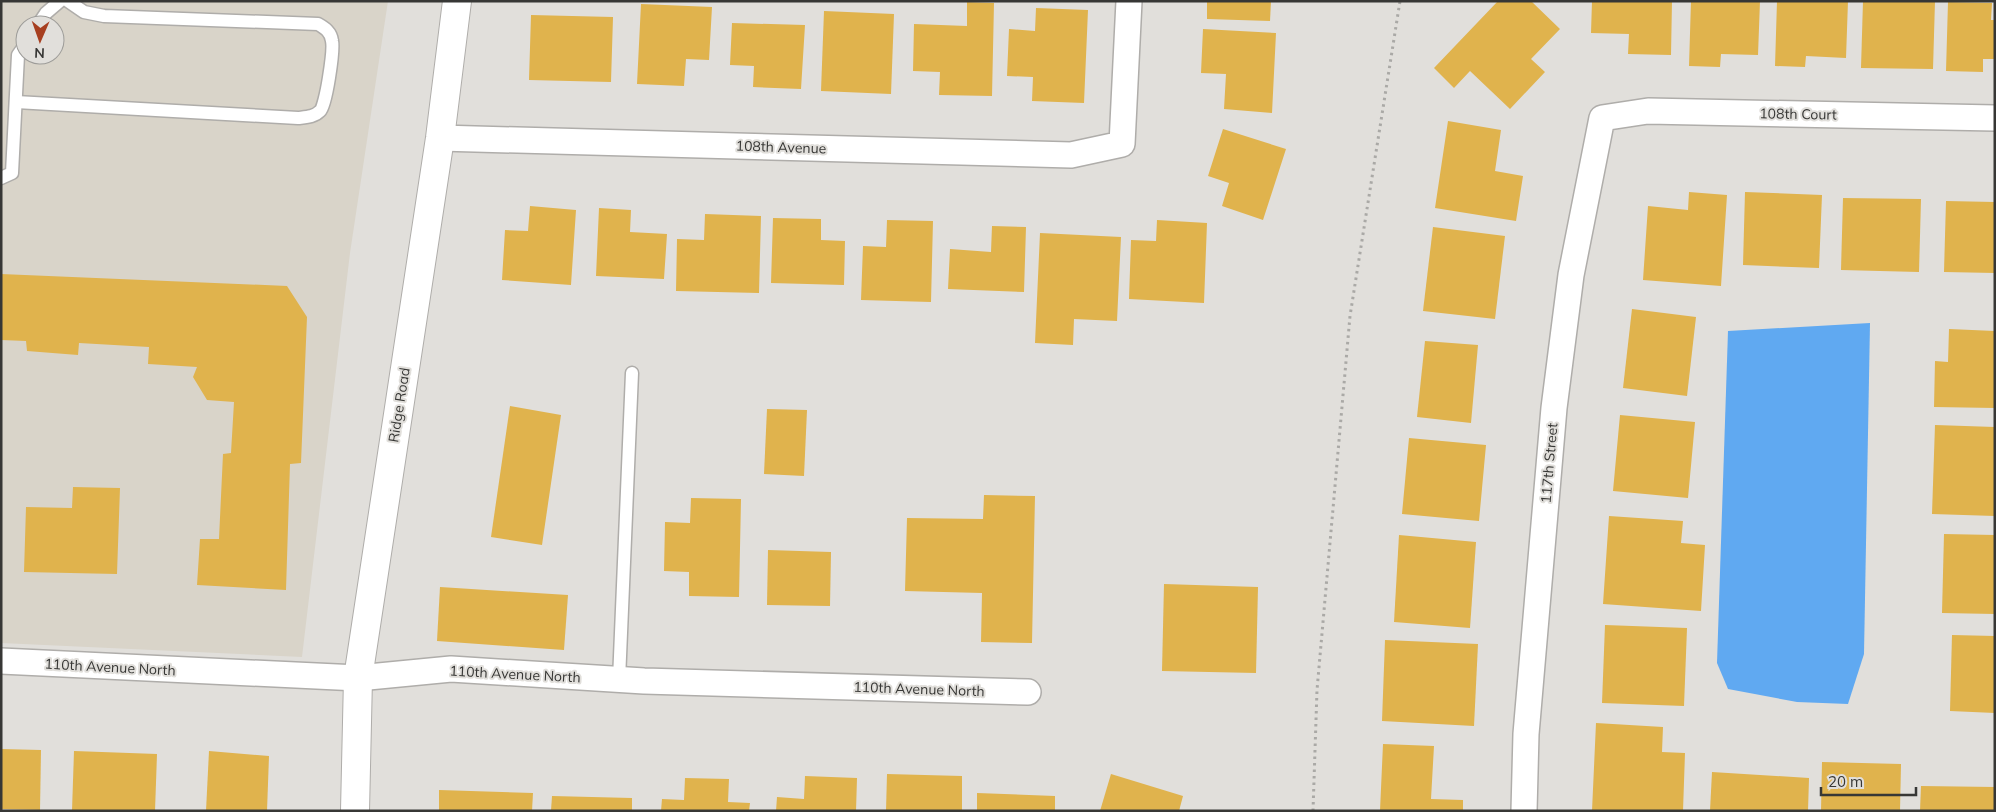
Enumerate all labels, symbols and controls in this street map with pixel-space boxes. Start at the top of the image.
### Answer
north arrow [15,15,65,65]
text: N [34,44,45,62]
street label: 108th Court [1759,104,1837,124]
street label: 108th Avenue [735,136,827,158]
street label: Ridge Road [384,366,414,444]
street label: 117th Street [1537,422,1561,504]
street label: 110th Avenue North [44,655,176,679]
street label: 110th Avenue North [449,662,581,686]
street label: 110th Avenue North [853,678,985,700]
scale bar [1821,764,1916,796]
text: 20 m [1828,772,1863,791]

